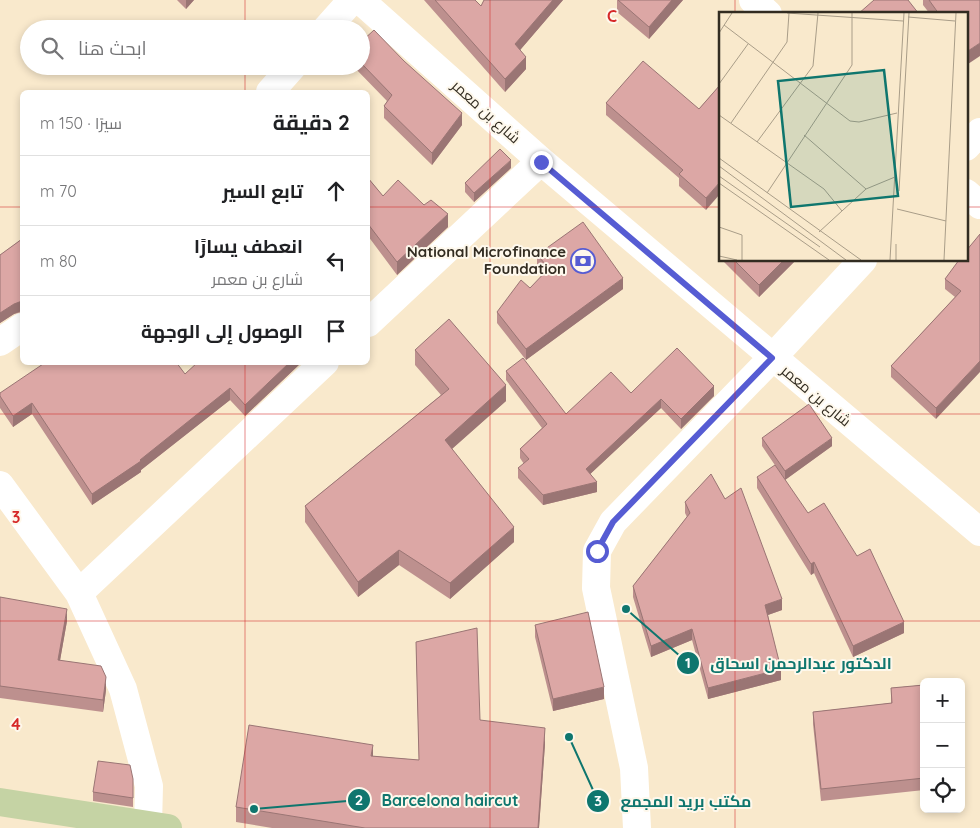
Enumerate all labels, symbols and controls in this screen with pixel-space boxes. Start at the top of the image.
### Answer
text: C [607,6,617,26]
inset map [719,12,968,261]
search box [20,20,370,75]
icon: search [38,34,66,62]
text: ابحث هنا [78,36,147,60]
street label: شارع بن معمر [446,75,524,149]
text: 2 دقيقة [273,109,350,135]
text: سيرًا · 150 m [40,113,122,133]
route end [530,151,553,174]
icon: ahead [322,177,350,205]
text: تابع السير [222,179,303,203]
text: 70 m [40,181,77,201]
text: انعطف يسارًا [194,234,303,258]
place label: National Microfinance Foundation [407,242,566,278]
icon: left [322,247,350,275]
bank icon: National Microfinance Foundation [570,248,596,274]
text: 80 m [40,251,77,271]
text: شارع بن معمر [212,269,303,289]
icon: arrive [322,317,350,345]
text: الوصول إلى الوجهة [141,319,303,343]
street label: شارع بن معمر [775,360,855,432]
text: 3 [12,507,20,527]
route start [586,540,609,563]
callout: الدكتور عبدالرحمن اسحاق [675,648,901,679]
text: 1 [685,653,691,672]
text: الدكتور عبدالرحمن اسحاق [710,653,892,673]
map controls [920,678,965,813]
button: + [920,678,965,723]
text: 4 [11,714,21,734]
button: − [920,723,965,768]
button: locate [920,768,965,813]
callout: Barcelona haircut [346,785,529,816]
callout: مكتب بريد المجمع [585,786,761,817]
text: 2 [355,790,363,809]
text: Barcelona haircut [381,790,519,810]
text: 3 [594,791,602,810]
text: مكتب بريد المجمع [621,791,751,812]

